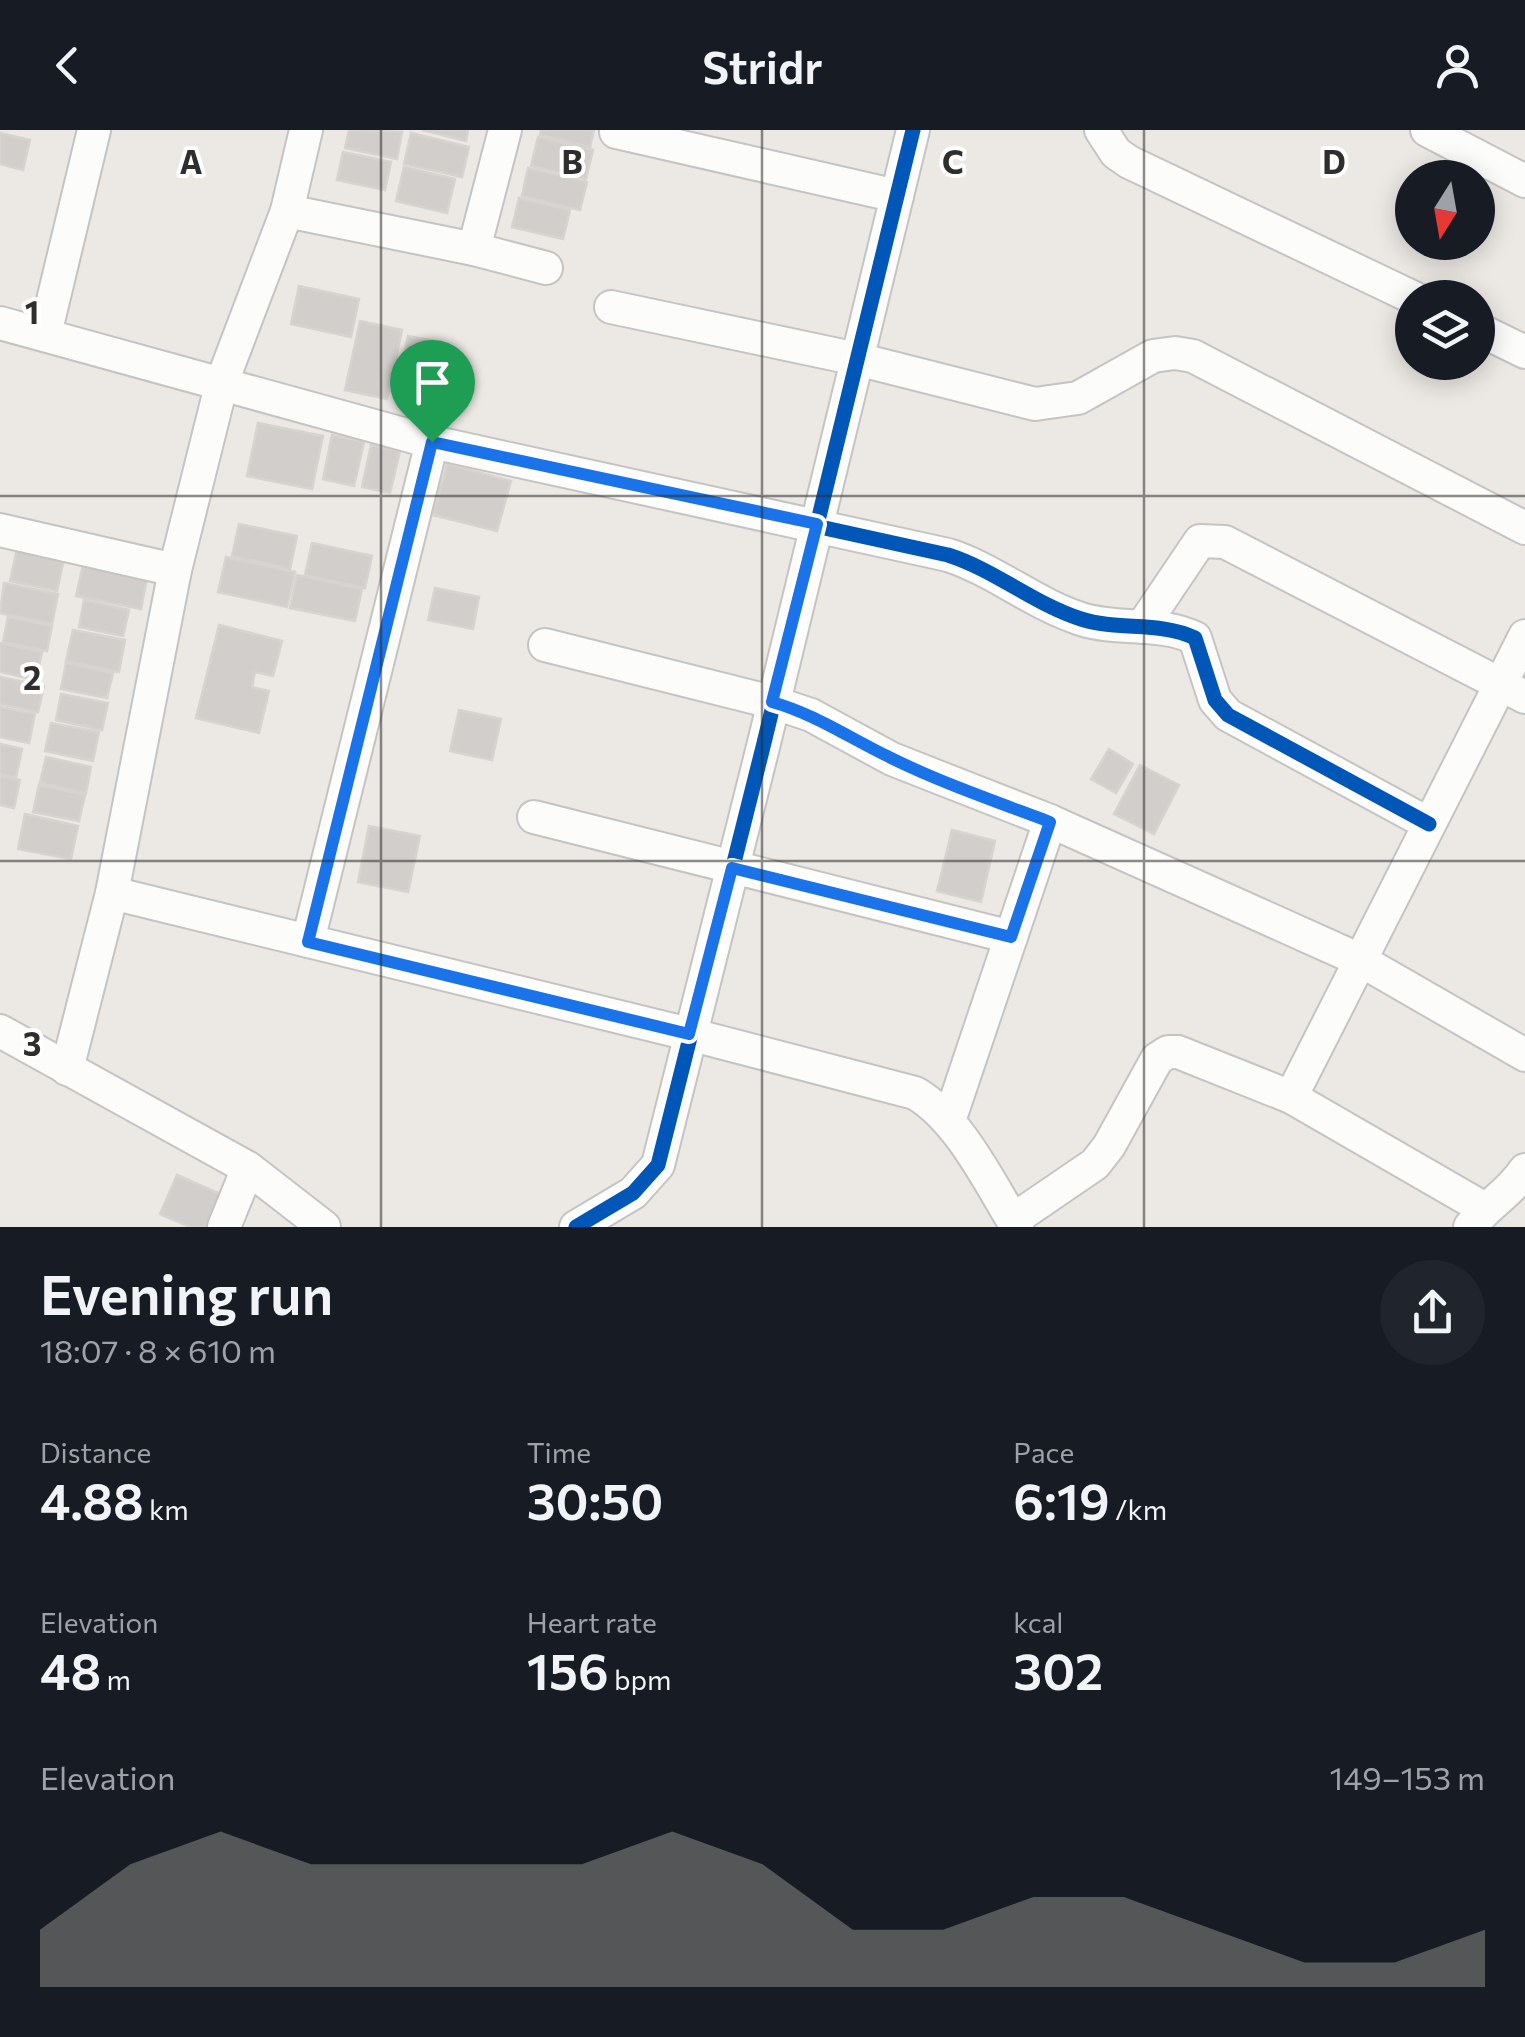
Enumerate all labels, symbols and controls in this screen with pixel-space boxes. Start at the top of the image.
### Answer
icon: back [40,38,95,93]
text: Stridr [702,38,823,93]
icon: person [1430,38,1485,93]
text: A [180,141,203,181]
text: B [561,141,583,181]
text: C [942,141,964,181]
text: D [1322,141,1346,181]
north arrow [1395,160,1495,260]
map controls [1395,160,1495,380]
button: layers [1395,280,1495,380]
text: 1 [25,291,39,331]
pin [390,340,475,443]
icon: arrive [405,355,460,410]
text: 2 [23,657,41,697]
text: 3 [23,1023,41,1063]
text: Evening run [40,1259,333,1326]
button: share [1380,1260,1485,1365]
text: 18:07 · 8 × 610 m [40,1330,276,1370]
text: Distance [40,1435,151,1469]
text: Time [527,1435,591,1469]
text: Pace [1013,1435,1074,1469]
text: 4.88 [40,1469,144,1530]
text: 30:50 [527,1469,663,1530]
text: 6:19 [1013,1469,1110,1530]
text: km [144,1492,189,1526]
text: /km [1110,1492,1167,1526]
text: Elevation [40,1605,158,1639]
text: Heart rate [527,1605,657,1639]
text: kcal [1013,1605,1063,1639]
text: 48 [40,1639,101,1700]
text: 156 [527,1639,609,1700]
text: 302 [1013,1639,1103,1700]
text: m [101,1662,131,1696]
text: bpm [609,1662,671,1696]
text: Elevation [40,1757,175,1797]
text: 149–153 m [1329,1757,1485,1797]

